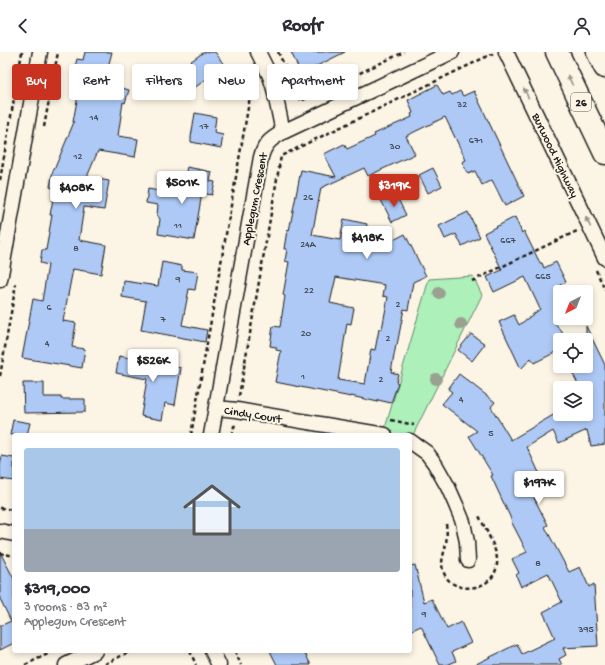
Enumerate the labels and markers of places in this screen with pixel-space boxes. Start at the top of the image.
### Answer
pin: $501K [154,171,210,205]
pin: $319K [366,174,422,208]
pin: $408K [48,176,104,210]
pin: $418K [339,226,395,260]
pin: $526K [125,349,181,383]
pin: $197K [511,471,567,505]

